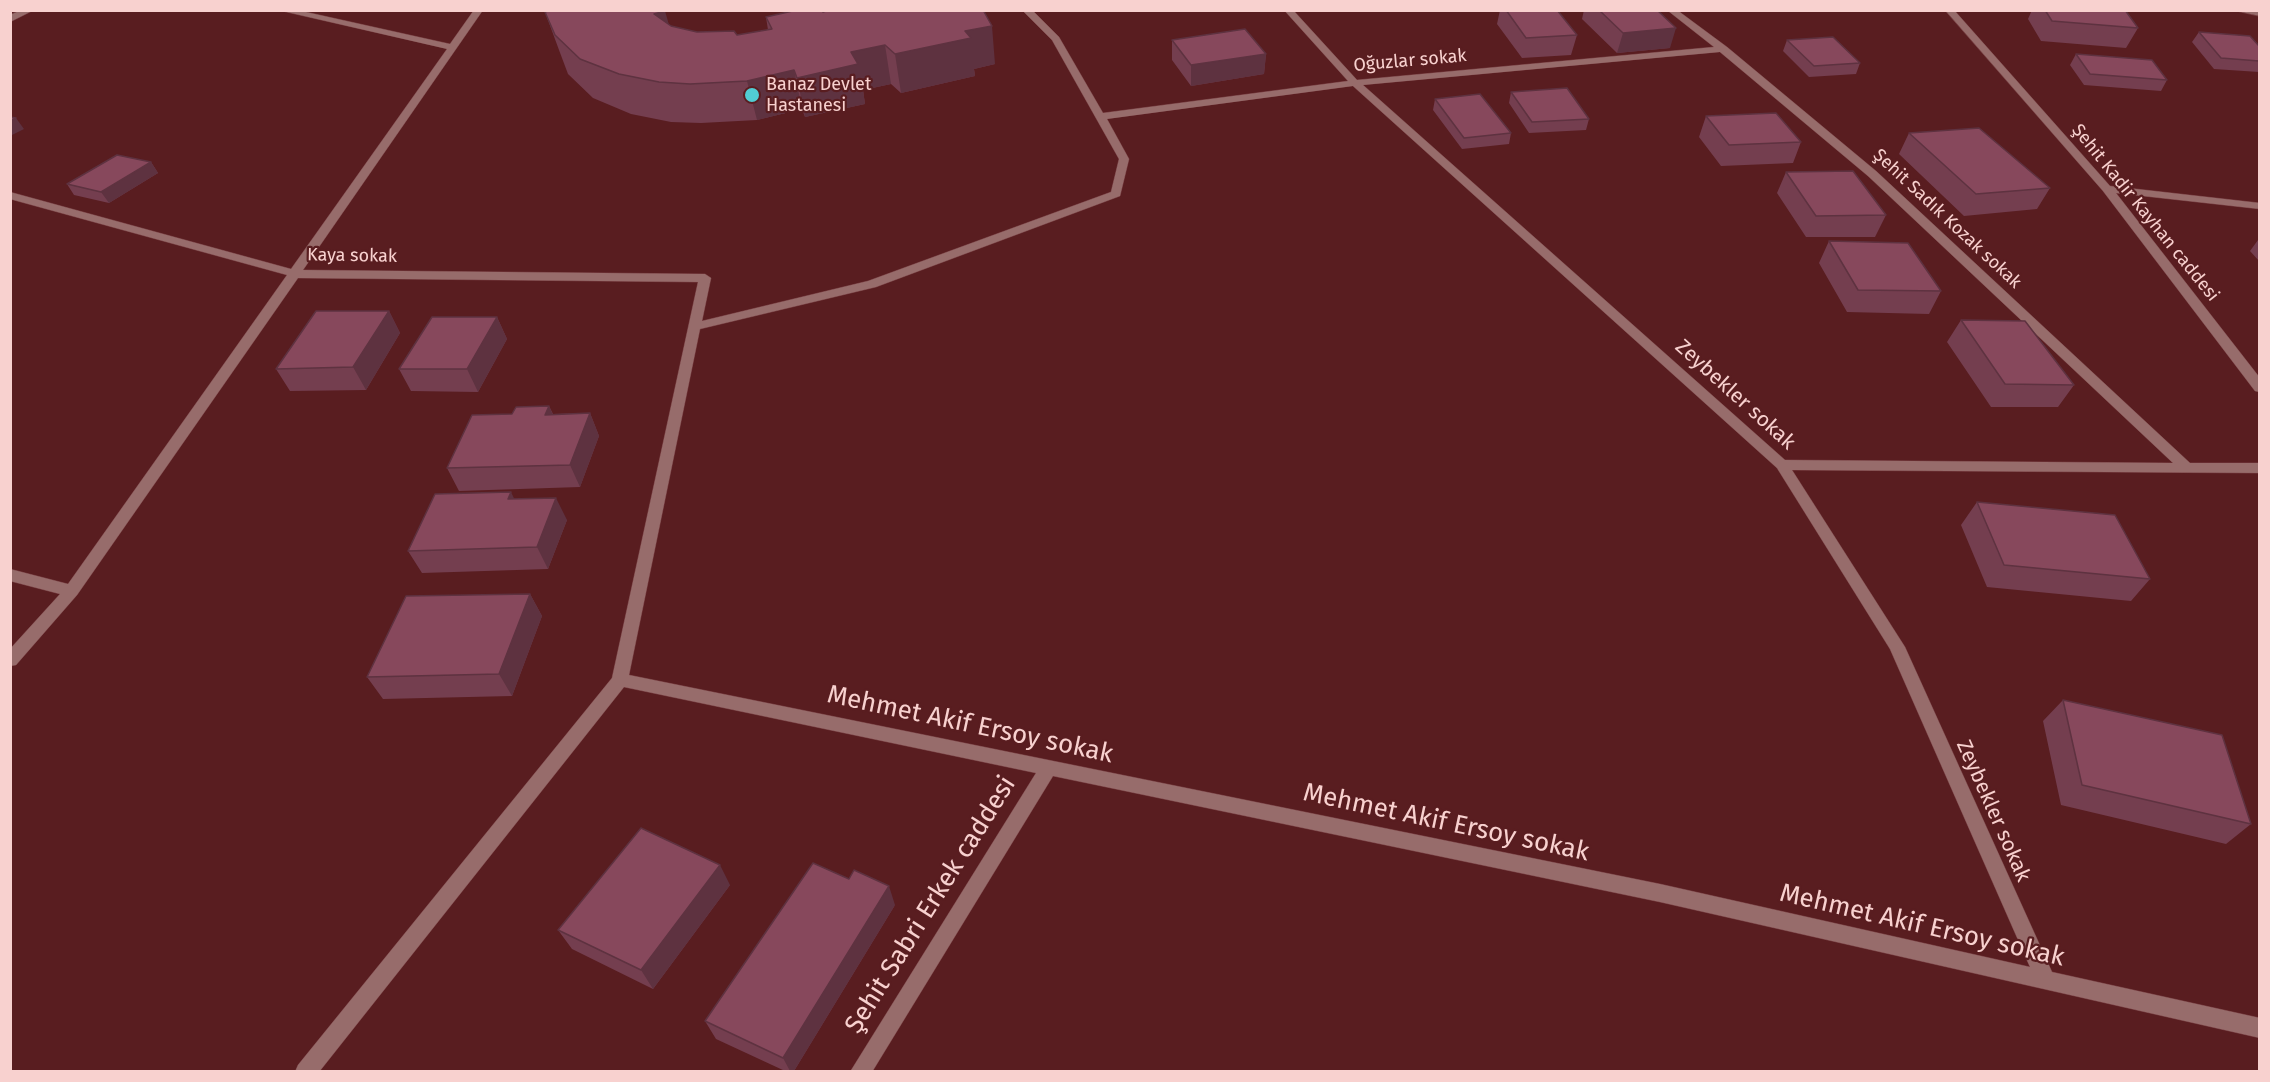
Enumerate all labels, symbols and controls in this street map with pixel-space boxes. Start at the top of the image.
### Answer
street label: Oğuzlar sokak [1353,45,1467,77]
place label: Banaz Devlet Hastanesi [766,74,871,116]
marker: Banaz Devlet Hastanesi [743,86,761,104]
street label: Şehit Kadir Kayhan caddesi [2067,120,2223,306]
street label: Şehit Sadık Kozak sokak [1868,145,2026,293]
street label: Kaya sokak [307,244,397,268]
street label: Zeybekler sokak [1670,335,1800,455]
street label: Mehmet Akif Ersoy sokak [824,679,1116,771]
street label: Zeybekler sokak [1950,736,2036,886]
street label: Şehit Sabri Erkek caddesi [839,771,1023,1039]
street label: Mehmet Akif Ersoy sokak [1300,777,1592,869]
street label: Mehmet Akif Ersoy sokak [1777,878,2067,974]

